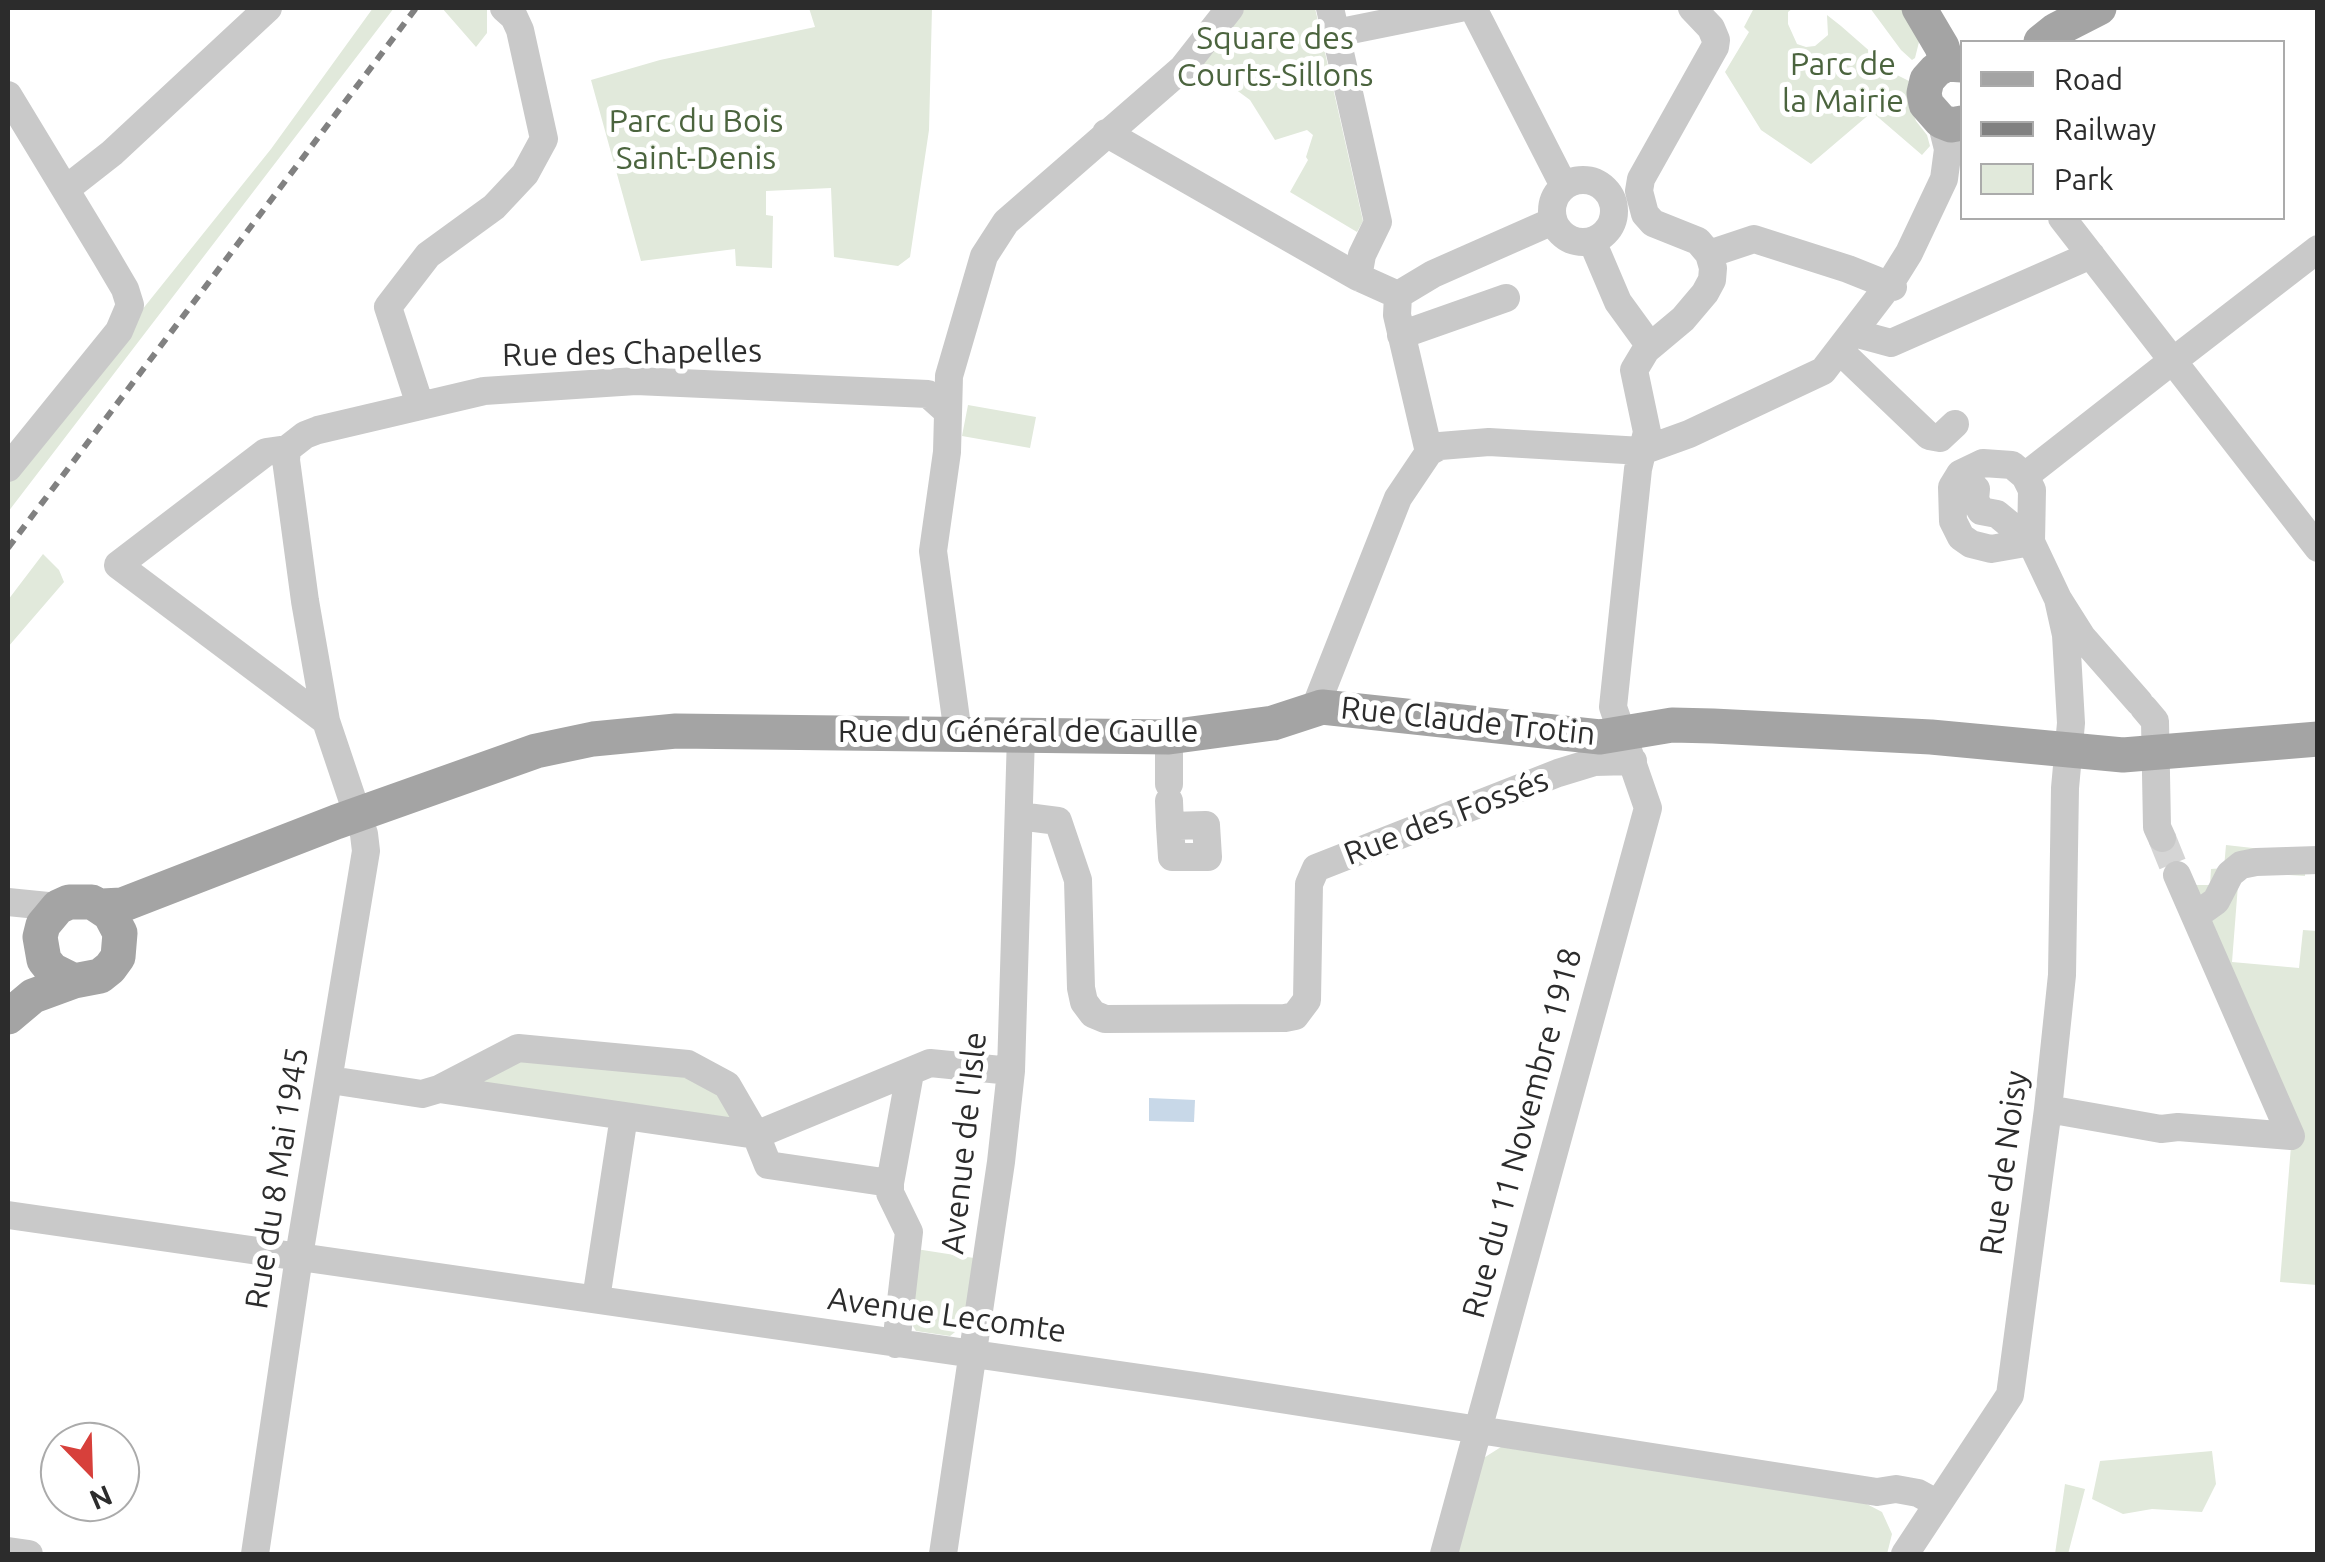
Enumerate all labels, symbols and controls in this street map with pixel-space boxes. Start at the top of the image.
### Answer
park label: Square des Courts-Sillons [1177,19,1373,94]
legend [1960,40,2285,220]
park label: Parc de la Mairie [1782,45,1904,120]
text: Road [2054,62,2123,96]
park label: Parc du Bois Saint-Denis [609,102,783,177]
text: Railway [2054,112,2156,146]
text: Park [2054,162,2114,196]
street label: Rue des Chapelles [502,332,762,374]
street label: Rue Claude Trotin [1339,689,1597,753]
street label: Rue du Général de Gaulle [838,712,1198,750]
street label: Rue des Fossés [1338,760,1554,874]
street label: Rue du 11 Novembre 1918 [1454,944,1590,1322]
street label: Avenue de l'Isle [933,1030,995,1256]
street label: Rue du 8 Mai 1945 [237,1044,317,1312]
street label: Rue de Noisy [1972,1068,2036,1258]
street label: Avenue Lecomte [825,1279,1069,1351]
north arrow [40,1422,140,1522]
text: N [85,1480,117,1517]

